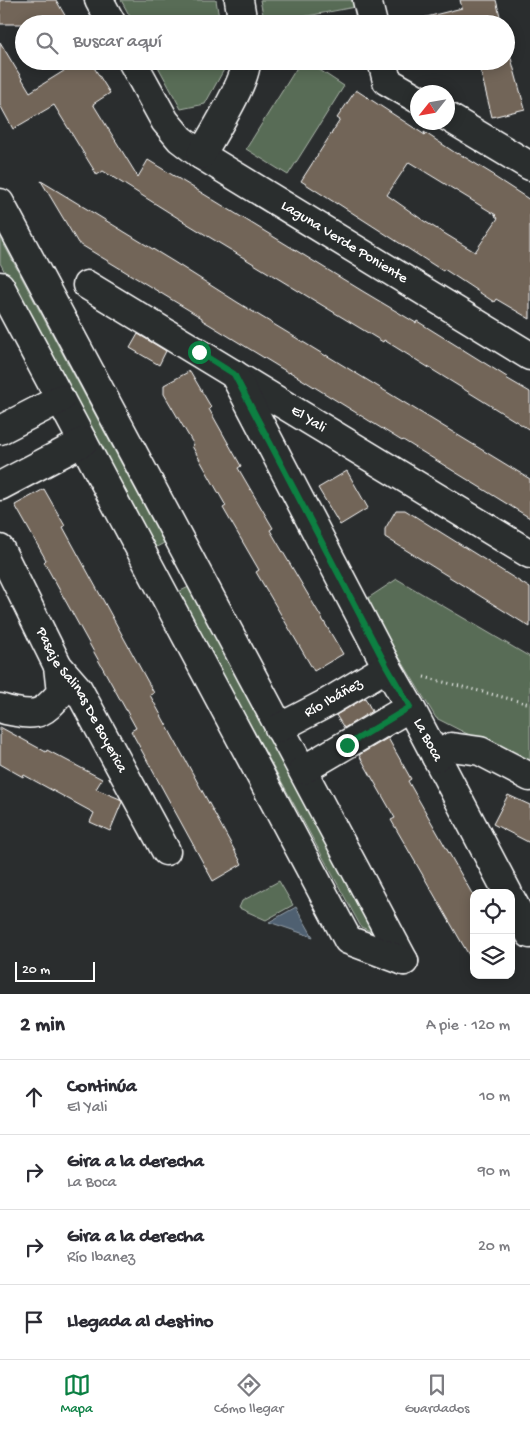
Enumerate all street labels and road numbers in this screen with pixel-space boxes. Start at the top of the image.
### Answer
street label: Laguna Verde Poniente [277,197,411,288]
street label: El Yali [287,402,329,437]
street label: Pasaje Salinas De Boyerica [31,624,131,777]
street label: Río Ibáñez [301,675,366,722]
street label: La Boca [409,715,446,765]

